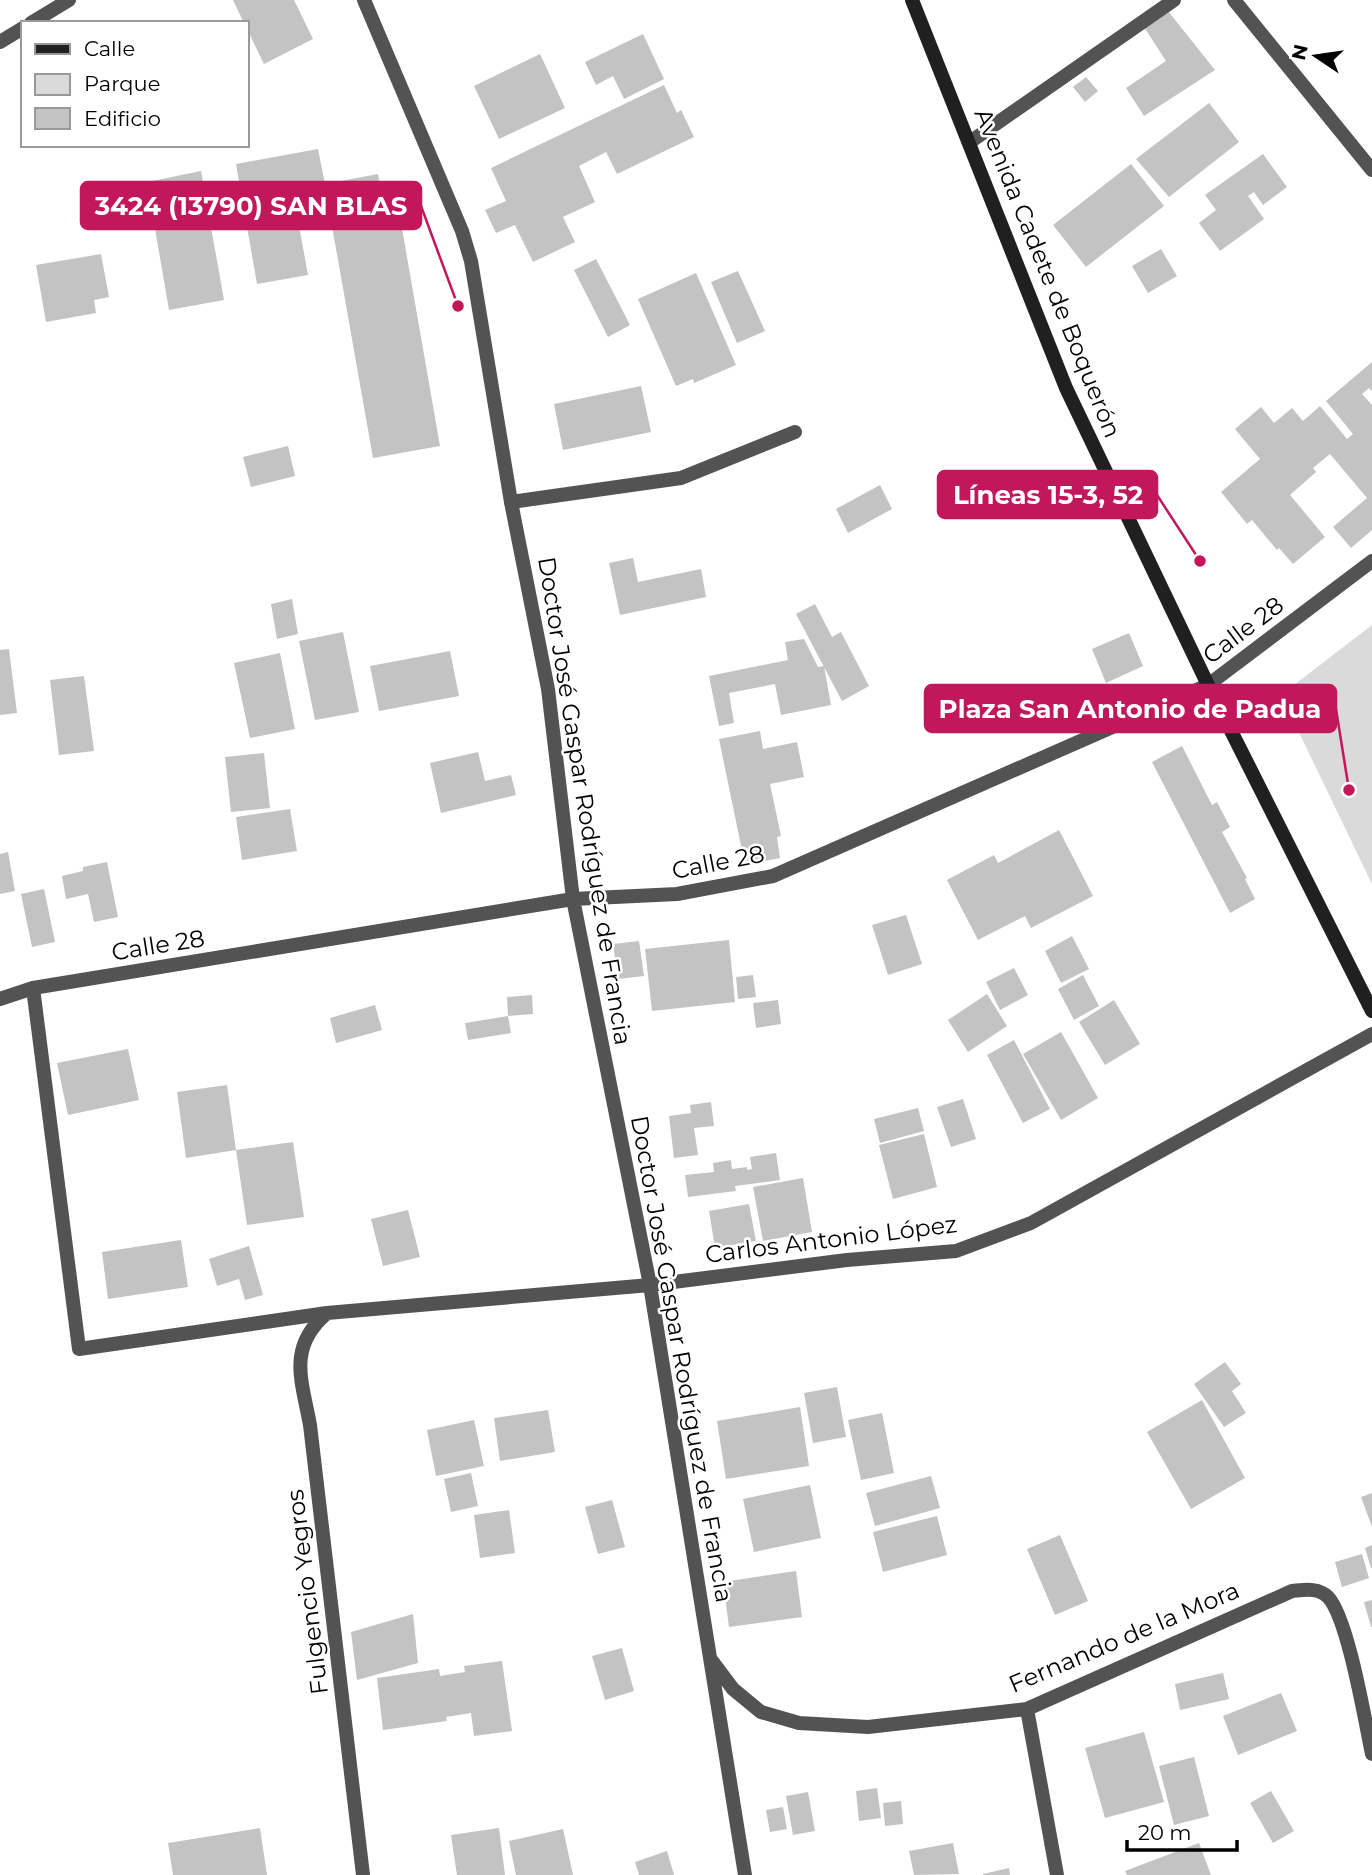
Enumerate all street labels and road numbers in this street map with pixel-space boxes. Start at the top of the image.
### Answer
street label: Avenida Cadete de Boquerón [969,104,1127,442]
street label: Doctor José Gaspar Rodríguez de Francia [532,555,638,1047]
street label: Calle 28 [1197,590,1289,670]
street label: Calle 28 [669,839,767,885]
street label: Calle 28 [109,923,207,967]
street label: Doctor José Gaspar Rodríguez de Francia [625,1113,739,1605]
street label: Carlos Antonio López [703,1209,959,1269]
street label: Fulgencio Yegros [280,1488,334,1696]
street label: Fernando de la Mora [1004,1575,1244,1699]

